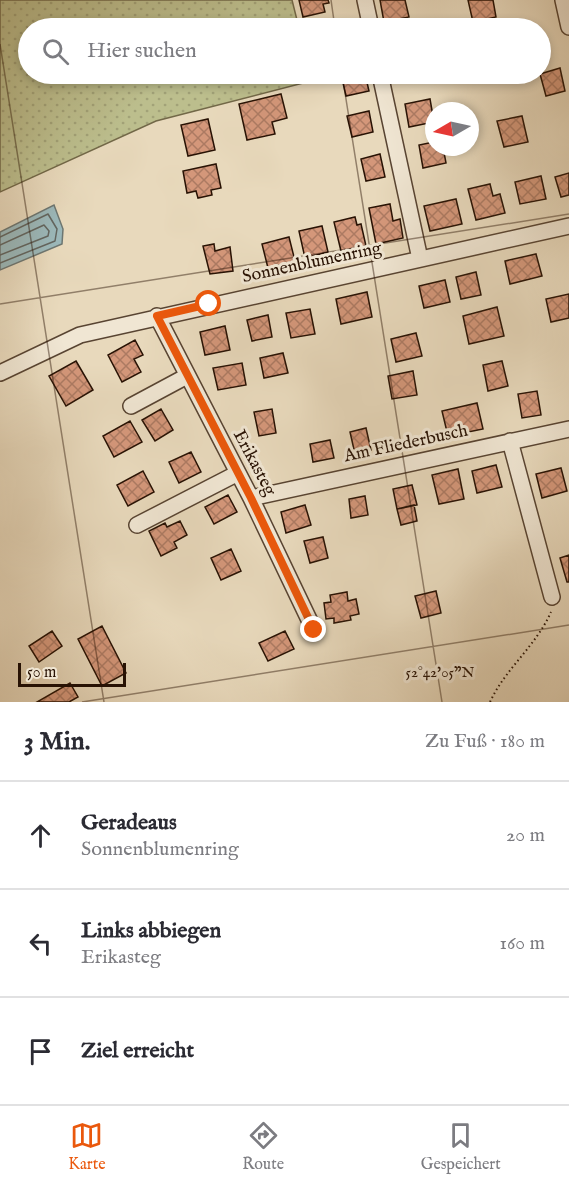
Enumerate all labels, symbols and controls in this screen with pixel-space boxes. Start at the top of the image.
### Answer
search box [18,18,551,84]
icon: search [39,35,72,68]
text: Hier suchen [87,37,197,65]
north arrow [425,102,479,156]
street label: Sonnenblumenring [240,237,384,289]
route start [195,290,221,316]
street label: Am Fliederbusch [341,420,471,469]
street label: Erikasteg [227,426,281,500]
route end [300,616,326,642]
scale bar [18,660,126,688]
text: 50 m [27,663,56,683]
text: 52°42'05"N [406,663,474,682]
text: 3 Min. [24,725,90,758]
text: Zu Fuß · 180 m [425,729,545,754]
text: Geradeaus [81,809,177,837]
icon: ahead [24,819,57,852]
text: 20 m [506,823,545,848]
text: Sonnenblumenring [81,837,239,862]
text: Links abbiegen [81,917,221,945]
icon: left [24,927,57,960]
text: 160 m [499,931,545,956]
text: Erikasteg [81,945,161,970]
icon: arrive [24,1035,57,1068]
text: Ziel erreicht [81,1037,194,1065]
tab: Karte [68,1119,106,1175]
tab: Route [242,1119,284,1175]
tab: Gespeichert [421,1119,501,1175]

